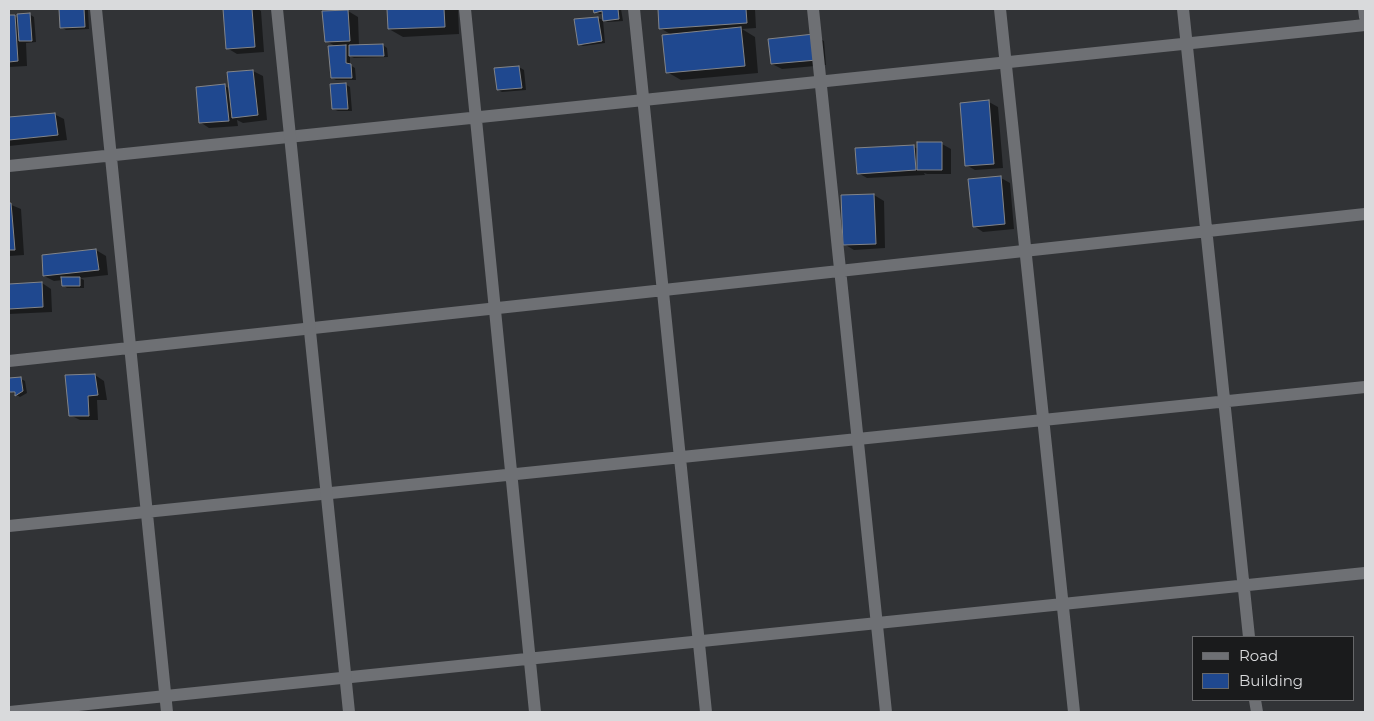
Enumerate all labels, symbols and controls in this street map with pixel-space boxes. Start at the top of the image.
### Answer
legend [1192,636,1354,701]
text: Road [1239,646,1278,665]
text: Building [1239,671,1303,690]

